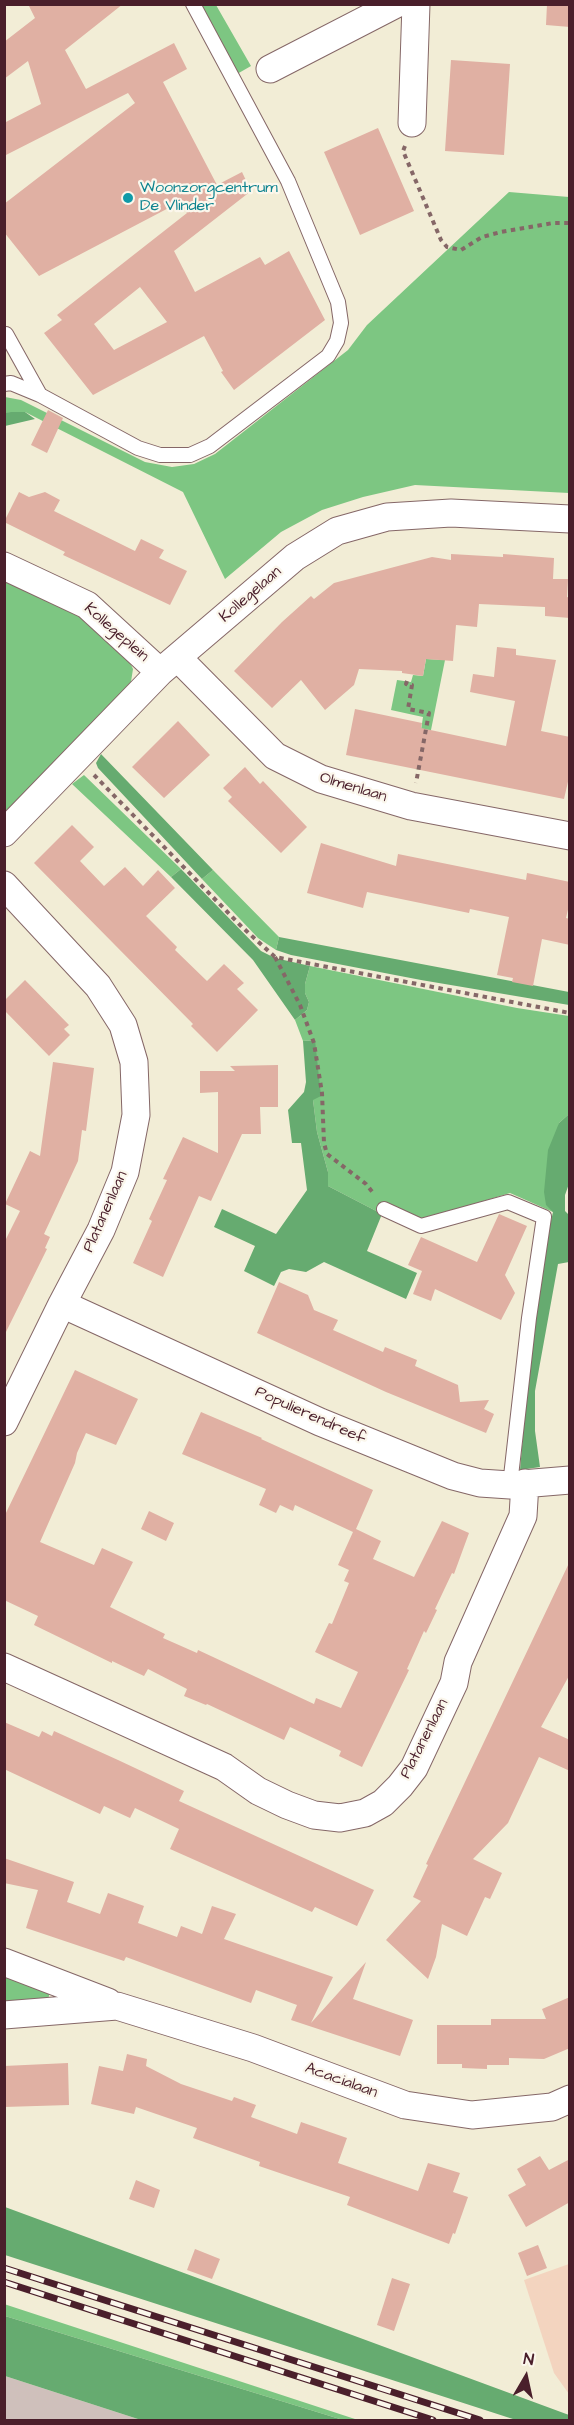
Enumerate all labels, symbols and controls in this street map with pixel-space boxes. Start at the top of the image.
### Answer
place label: Woonzorgcentrum De Vlinder [140,179,278,217]
marker: Woonzorgcentrum De Vlinder [121,191,135,205]
street label: Kollegelaan [216,563,286,627]
street label: Kollegeplein [80,600,152,666]
street label: Olmenlaan [317,769,389,807]
street label: Platanenlaan [80,1168,132,1256]
street label: Populierendreef [252,1383,368,1449]
street label: Platanenlaan [397,1696,453,1782]
street label: Acacialaan [302,2059,380,2103]
north arrow [496,2347,556,2407]
text: N [522,2348,535,2371]

